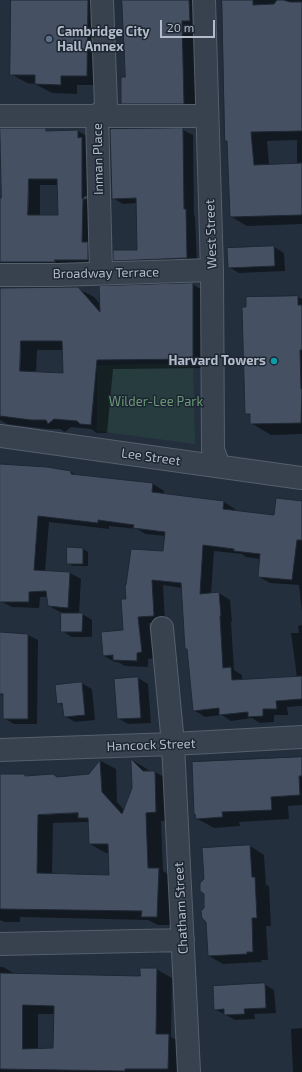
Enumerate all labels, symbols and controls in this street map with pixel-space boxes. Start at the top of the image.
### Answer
scale bar [162,12,217,38]
text: 20 m [167,20,194,34]
place label: Cambridge City Hall Annex [57,24,150,55]
marker: Cambridge City Hall Annex [44,34,54,44]
street label: Inman Place [90,123,106,195]
street label: West Street [202,199,220,269]
street label: Broadway Terrace [53,264,159,282]
place label: Harvard Towers [168,353,266,369]
marker: Harvard Towers [269,356,279,366]
park label: Wilder-Lee Park [109,394,203,410]
street label: Lee Street [120,445,182,469]
street label: Hancock Street [106,736,196,754]
street label: Chatham Street [171,862,191,954]

